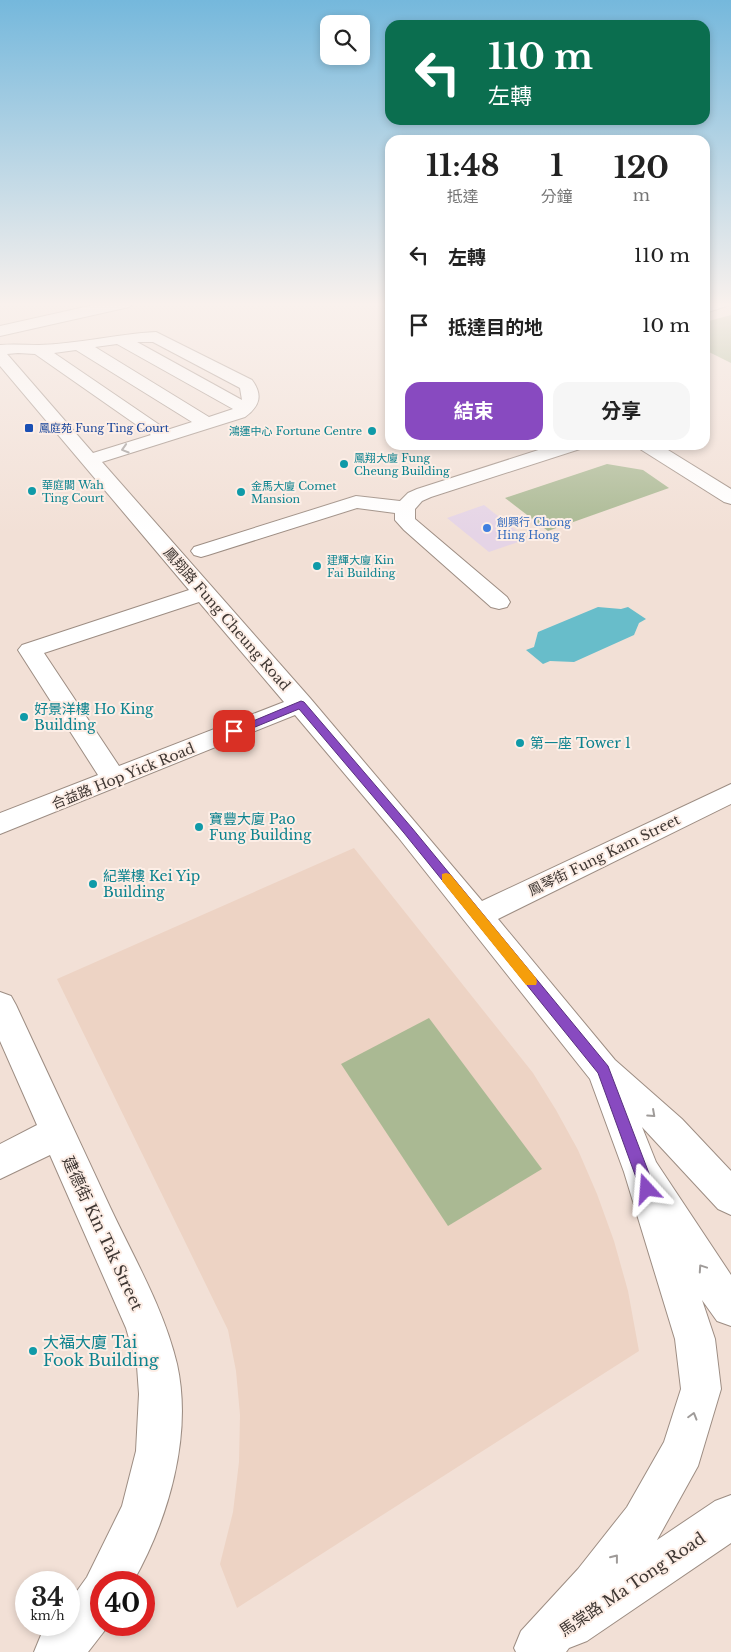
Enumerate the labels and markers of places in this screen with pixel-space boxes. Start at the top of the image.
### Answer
place label: 鳳庭苑 Fung Ting Court [39,421,170,435]
marker: 鳳庭苑 Fung Ting Court [23,422,35,434]
place label: 鴻運中心 Fortune Centre [229,424,362,438]
marker: 鴻運中心 Fortune Centre [366,425,378,437]
place label: 鳳翔大廈 Fung Cheung Building [354,451,450,478]
marker: 鳳翔大廈 Fung Cheung Building [338,458,350,470]
place label: 華庭閣 Wah Ting Court [42,478,105,505]
place label: 金馬大廈 Comet Mansion [251,479,337,506]
marker: 華庭閣 Wah Ting Court [26,485,38,497]
marker: 金馬大廈 Comet Mansion [235,486,247,498]
place label: 創興行 Chong Hing Hong [497,515,571,542]
marker: 創興行 Chong Hing Hong [481,522,493,534]
place label: 建輝大廈 Kin Fai Building [327,553,396,580]
marker: 建輝大廈 Kin Fai Building [311,560,323,572]
place label: 好景洋樓 Ho King Building [34,700,154,734]
pin [213,710,255,752]
marker: 好景洋樓 Ho King Building [18,711,30,723]
place label: 第一座 Tower 1 [530,734,631,752]
marker: 第一座 Tower 1 [514,737,526,749]
place label: 寶豐大廈 Pao Fung Building [209,810,312,844]
marker: 寶豐大廈 Pao Fung Building [193,821,205,833]
place label: 紀業樓 Kei Yip Building [103,867,200,901]
marker: 紀業樓 Kei Yip Building [87,878,99,890]
place label: 大福大廈 Tai Fook Building [43,1332,159,1370]
marker: 大福大廈 Tai Fook Building [27,1345,39,1357]

